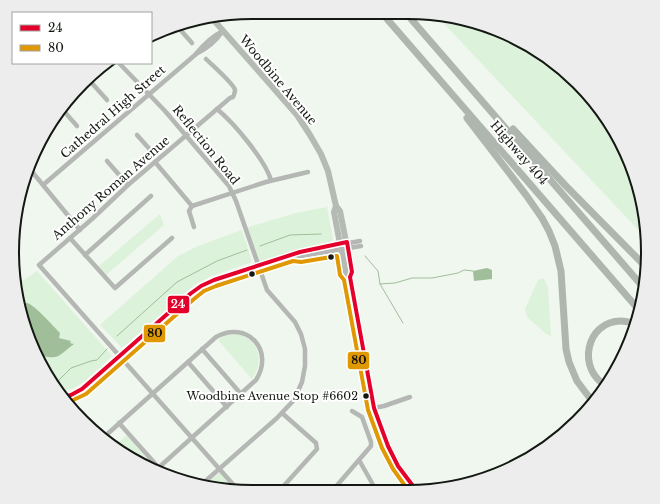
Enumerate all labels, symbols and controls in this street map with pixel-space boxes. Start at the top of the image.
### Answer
legend [12,12,152,64]
text: 24 [48,20,62,35]
street label: Woodbine Avenue [236,31,320,128]
text: 80 [48,40,64,55]
street label: Cathedral High Street [57,62,168,161]
street label: Reflection Road [170,102,243,187]
street label: Highway 404 [487,117,551,188]
street label: Anthony Roman Avenue [48,132,173,243]
unlabelled marker [326,252,336,262]
unlabelled marker [247,269,257,279]
line badge: 24 [167,295,190,314]
text: 24 [171,297,185,311]
line badge: 80 [143,324,166,343]
text: 80 [147,326,163,340]
line badge: 80 [347,351,370,370]
text: 80 [351,353,367,367]
place label: Woodbine Avenue Stop #6602 [185,389,358,403]
marker: Woodbine Avenue Stop #6602 [361,391,371,401]

